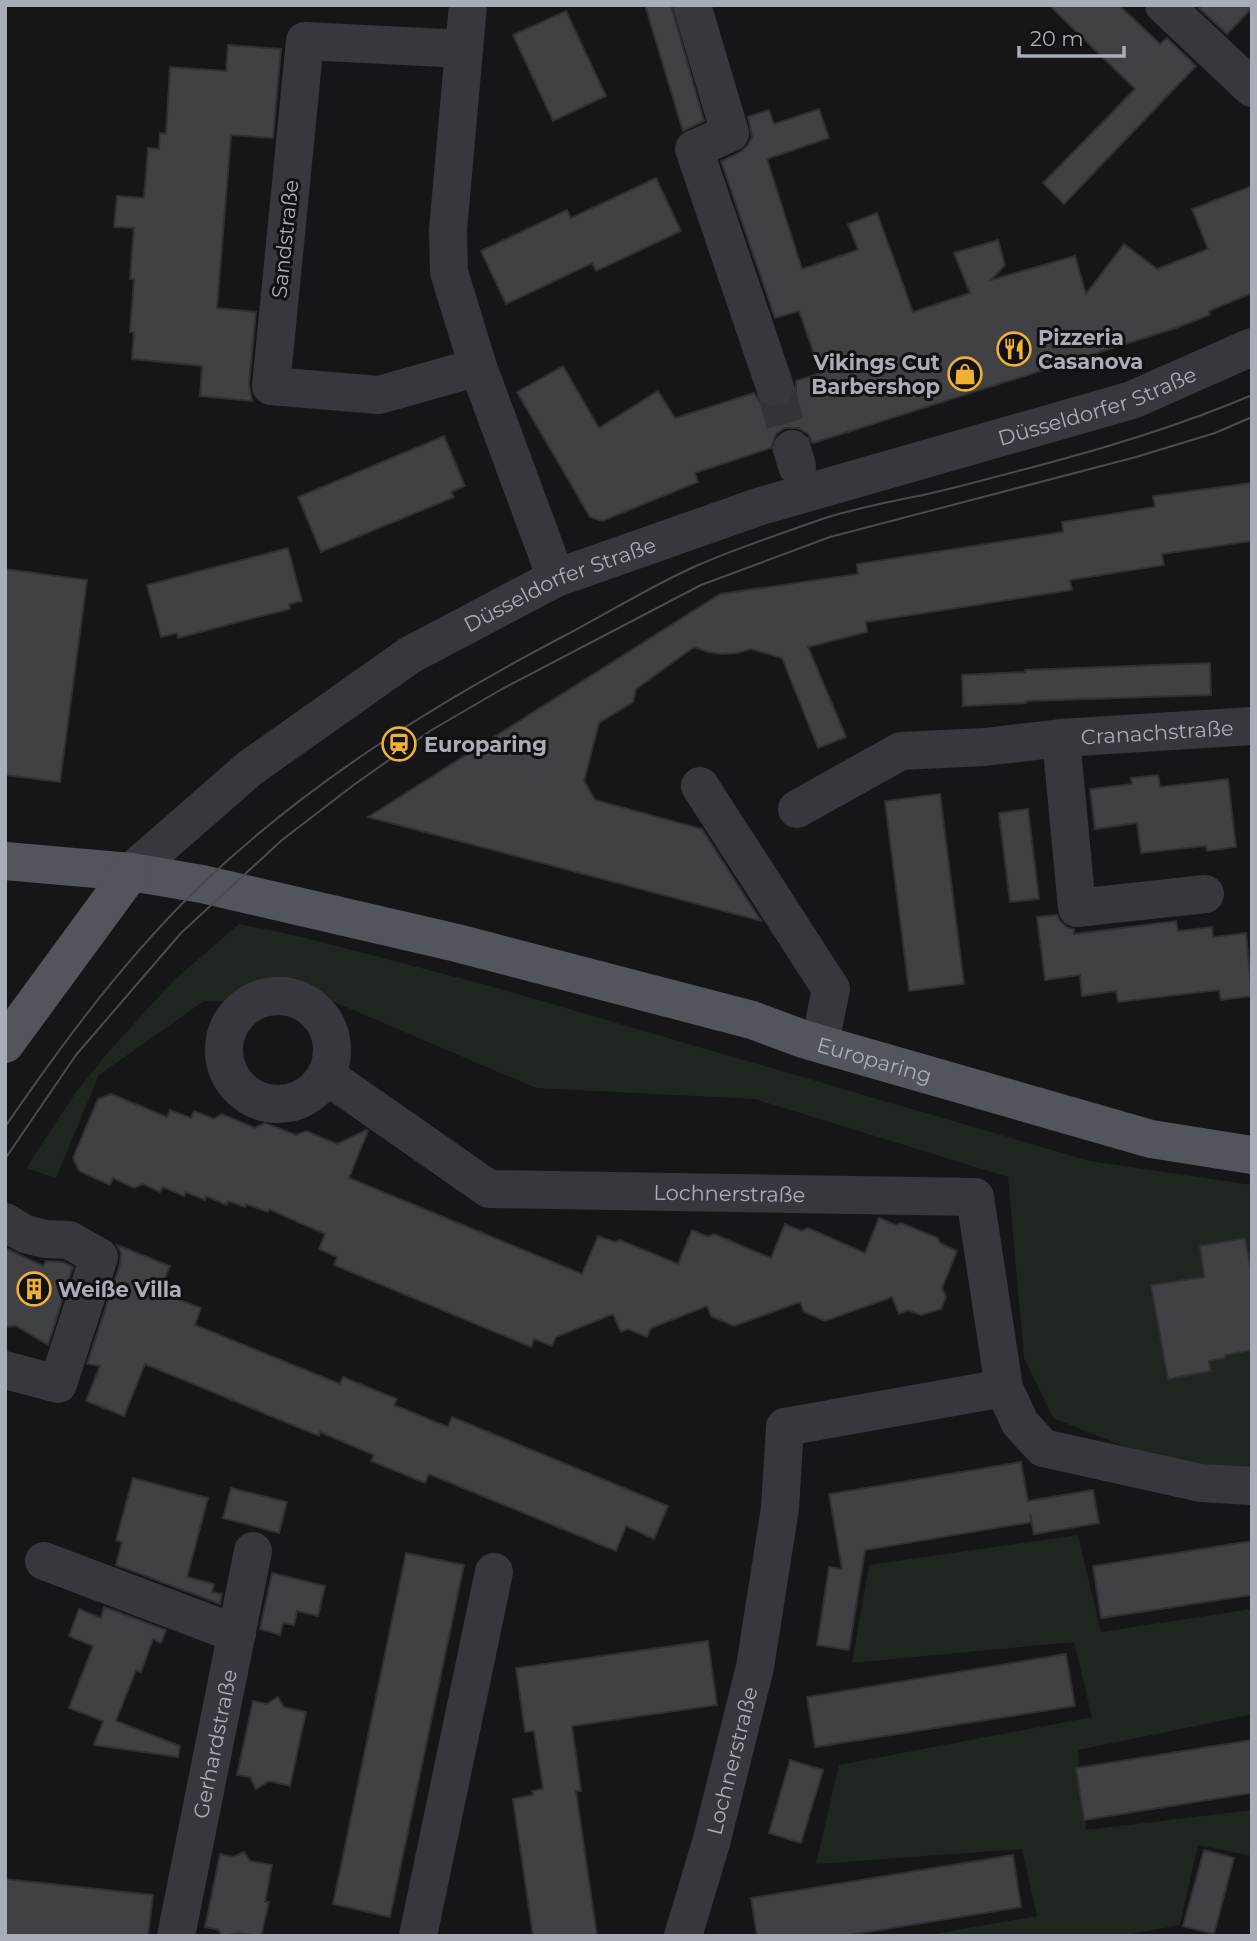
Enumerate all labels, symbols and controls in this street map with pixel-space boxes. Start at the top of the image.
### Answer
scale bar [1019,14,1124,58]
text: 20 m [1030,26,1084,51]
street label: Sandstraße [266,178,304,300]
place label: Pizzeria Casanova [1038,325,1143,374]
restaurant icon: Pizzeria Casanova [995,330,1033,368]
place label: Vikings Cut Barbershop [811,350,940,399]
shop icon: Vikings Cut Barbershop [946,355,984,393]
street label: Düsseldorfer Straße [995,361,1200,450]
street label: Düsseldorfer Straße [459,531,659,637]
street label: Cranachstraße [1080,715,1234,749]
station icon: Europaring [380,725,418,763]
place label: Europaring [424,732,547,757]
street label: Europaring [814,1031,935,1088]
street label: Lochnerstraße [653,1179,806,1207]
building icon: Weiße Villa [15,1270,53,1308]
place label: Weiße Villa [58,1277,182,1302]
street label: Gerhardstraße [187,1667,242,1821]
street label: Lochnerstraße [701,1684,762,1837]

